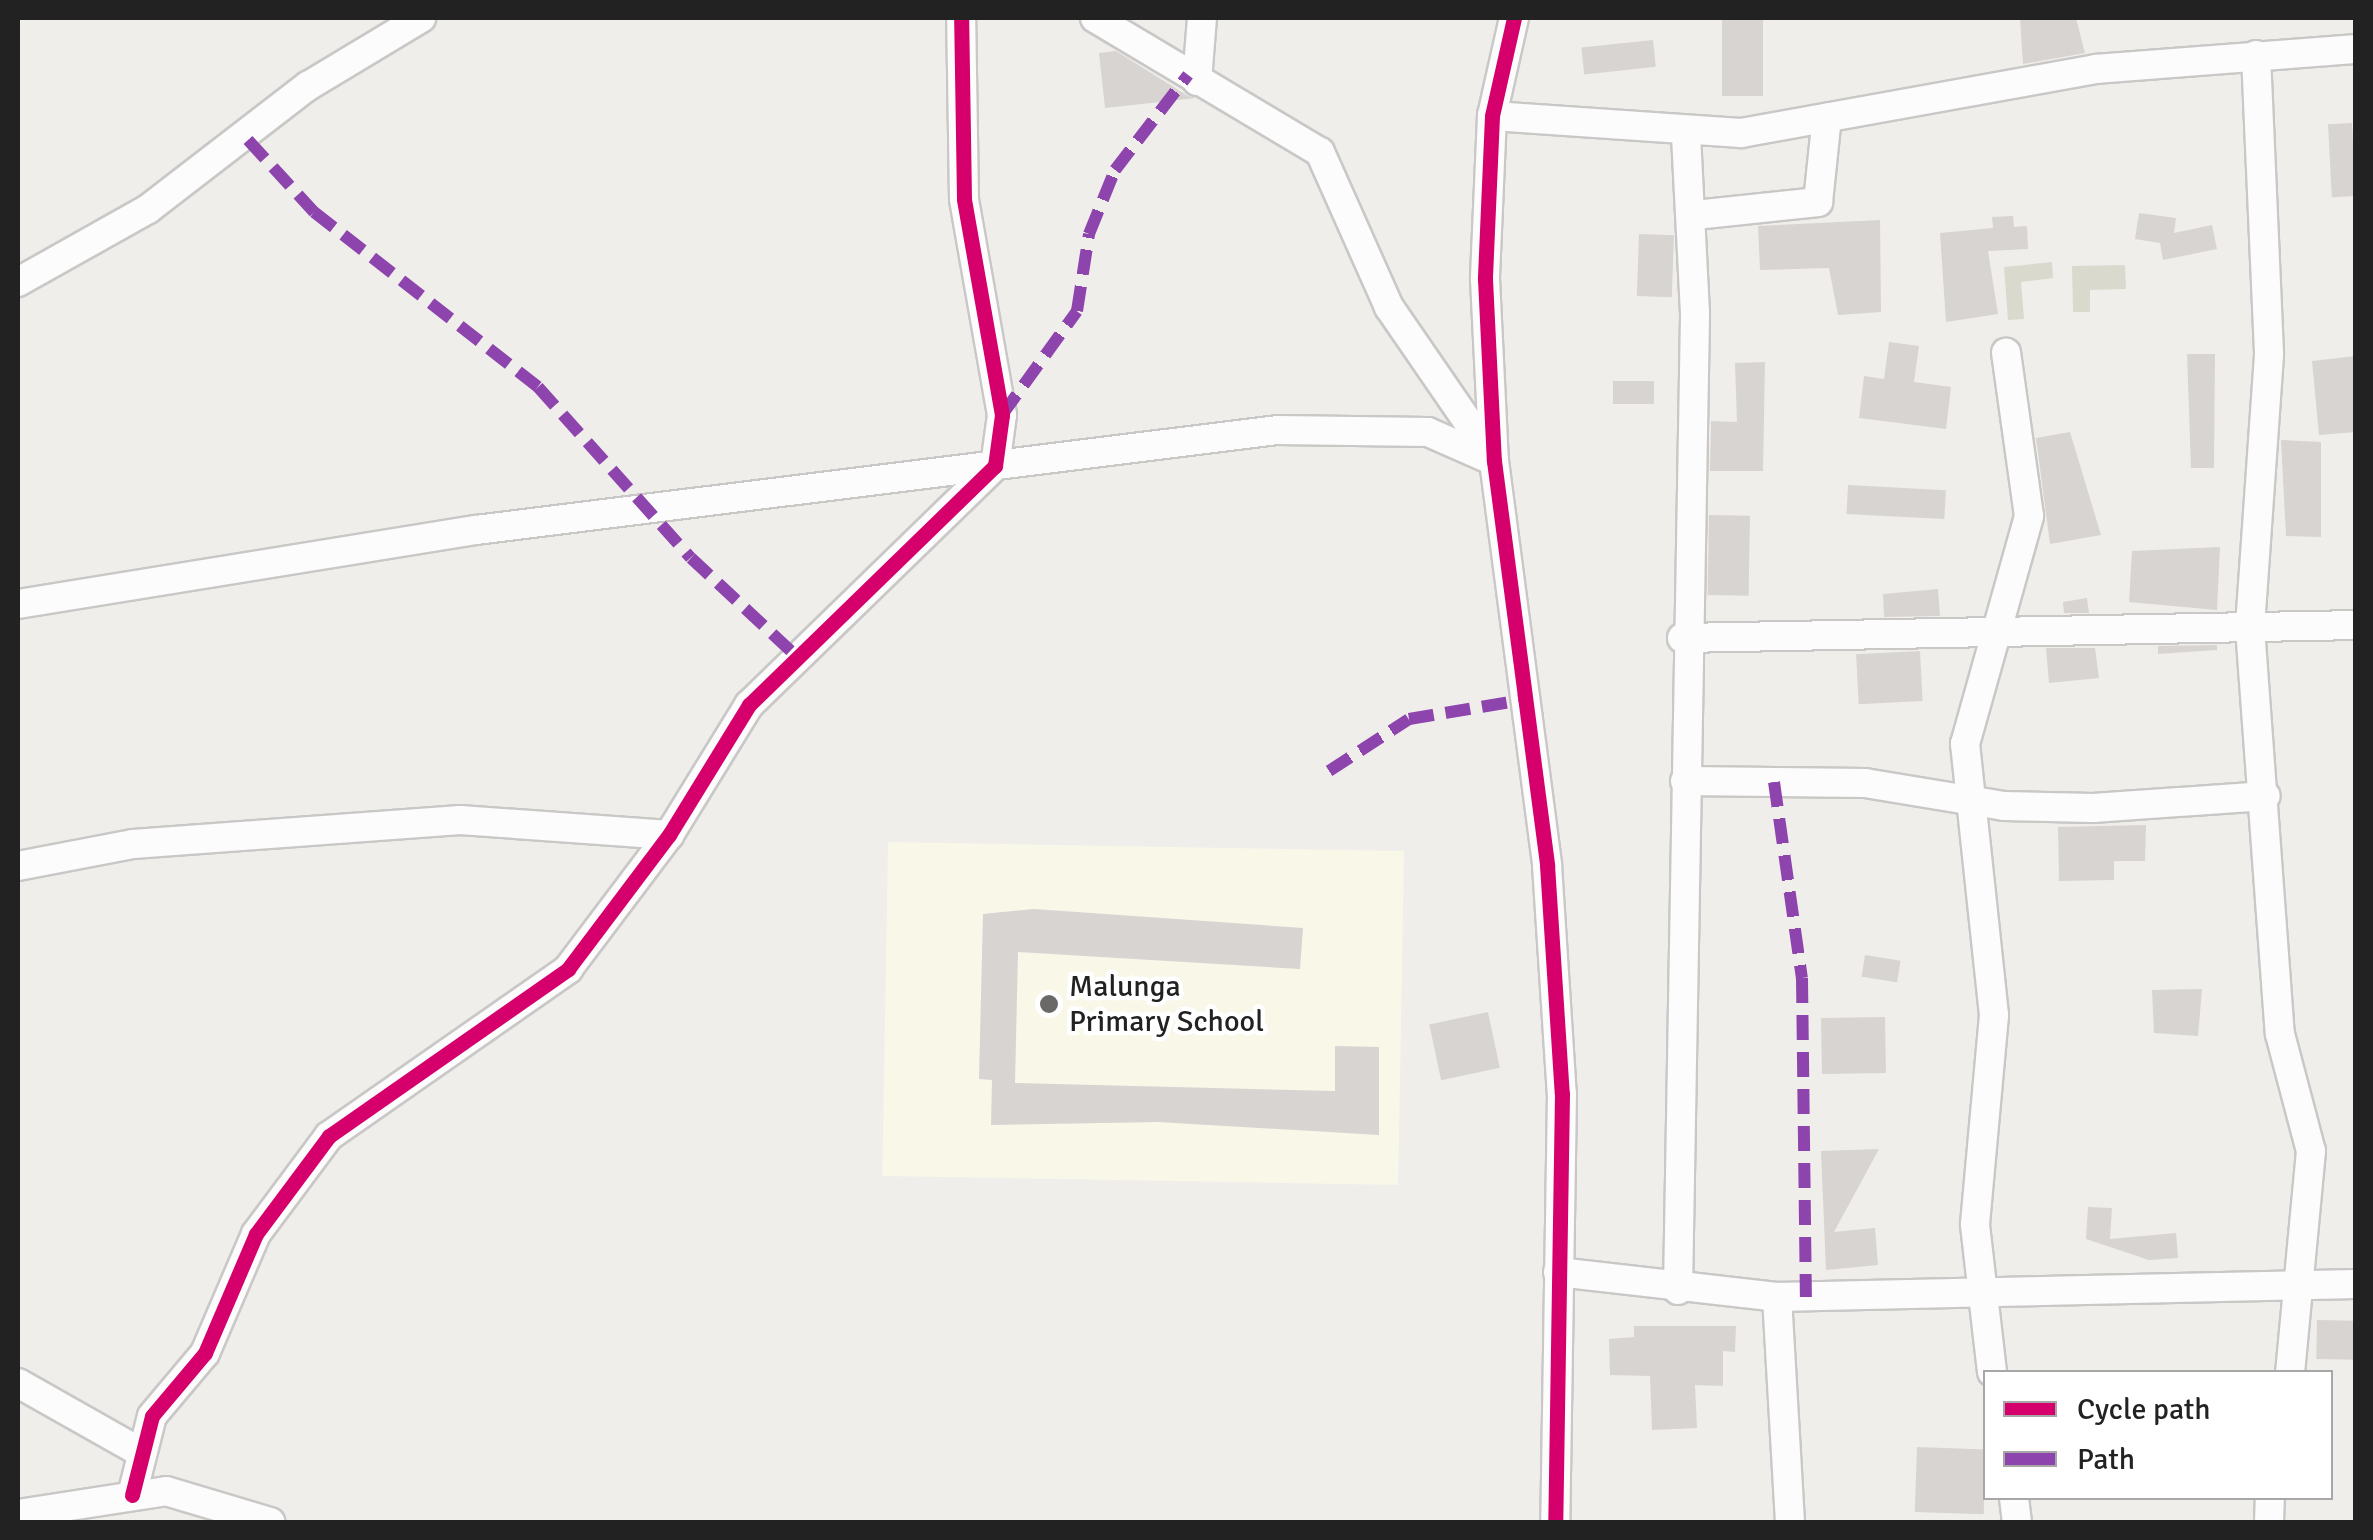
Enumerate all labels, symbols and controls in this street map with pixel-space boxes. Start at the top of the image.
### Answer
place label: Malunga Primary School [1069,969,1264,1040]
marker: Malunga Primary School [1038,993,1060,1015]
legend [1983,1370,2333,1500]
text: Cycle path [2077,1391,2211,1428]
text: Path [2077,1441,2135,1478]

